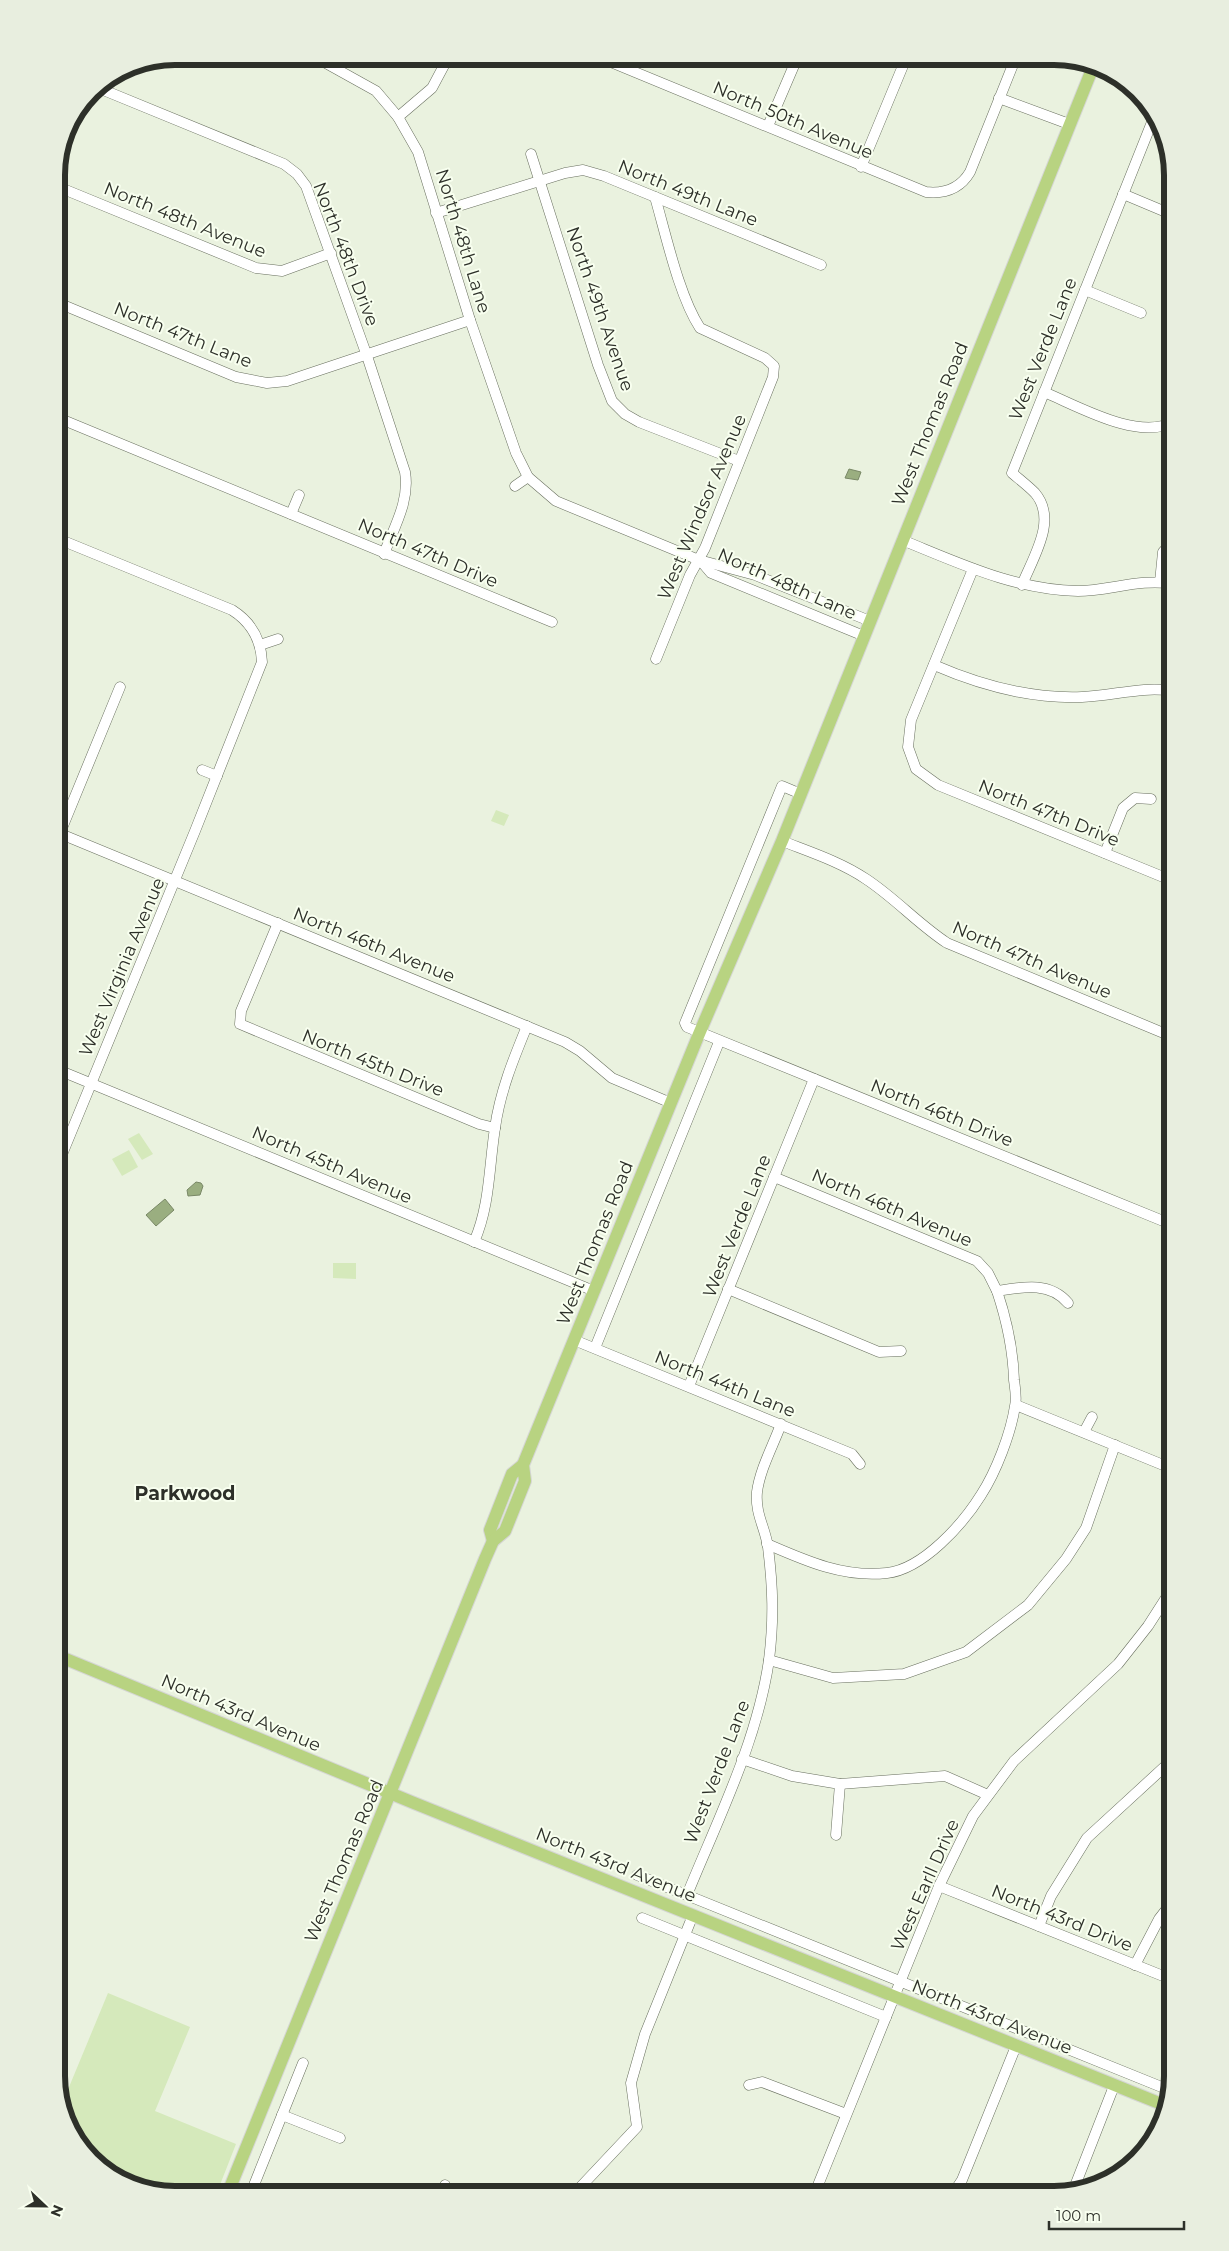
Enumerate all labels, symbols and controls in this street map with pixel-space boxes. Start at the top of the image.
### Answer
street label: North 50th Avenue [710,76,877,164]
street label: North 49th Lane [615,155,761,231]
street label: North 48th Lane [431,166,495,316]
street label: North 48th Avenue [101,177,270,263]
street label: North 48th Drive [308,179,384,329]
street label: North 49th Avenue [561,224,639,394]
street label: West Verde Lane [1004,274,1082,424]
street label: North 47th Lane [111,297,256,373]
street label: West Thomas Road [887,339,973,509]
street label: West Windsor Avenue [653,411,751,603]
street label: North 47th Drive [355,514,502,593]
street label: North 48th Lane [714,544,860,625]
street label: North 47th Drive [975,775,1123,851]
street label: West Virginia Avenue [74,874,170,1060]
street label: North 46th Avenue [290,902,458,988]
street label: North 47th Avenue [949,916,1115,1004]
street label: North 45th Drive [299,1025,447,1102]
street label: North 46th Drive [868,1074,1017,1152]
street label: North 45th Avenue [249,1121,415,1209]
street label: West Verde Lane [698,1151,776,1301]
street label: West Thomas Road [552,1158,638,1328]
street label: North 46th Avenue [808,1164,976,1252]
street label: North 44th Lane [651,1346,799,1422]
district label: Parkwood [135,1482,235,1505]
street label: North 43rd Avenue [158,1669,324,1757]
street label: West Verde Lane [679,1697,755,1847]
street label: West Thomas Road [300,1776,388,1946]
street label: West Earll Drive [886,1816,964,1954]
street label: North 43rd Avenue [532,1823,700,1907]
street label: North 43rd Drive [988,1880,1136,1956]
street label: North 43rd Avenue [908,1975,1076,2059]
north arrow [20,2181,70,2231]
scale bar [1049,2198,1184,2230]
text: N [47,2202,68,2219]
text: 100 m [1056,2206,1101,2225]

